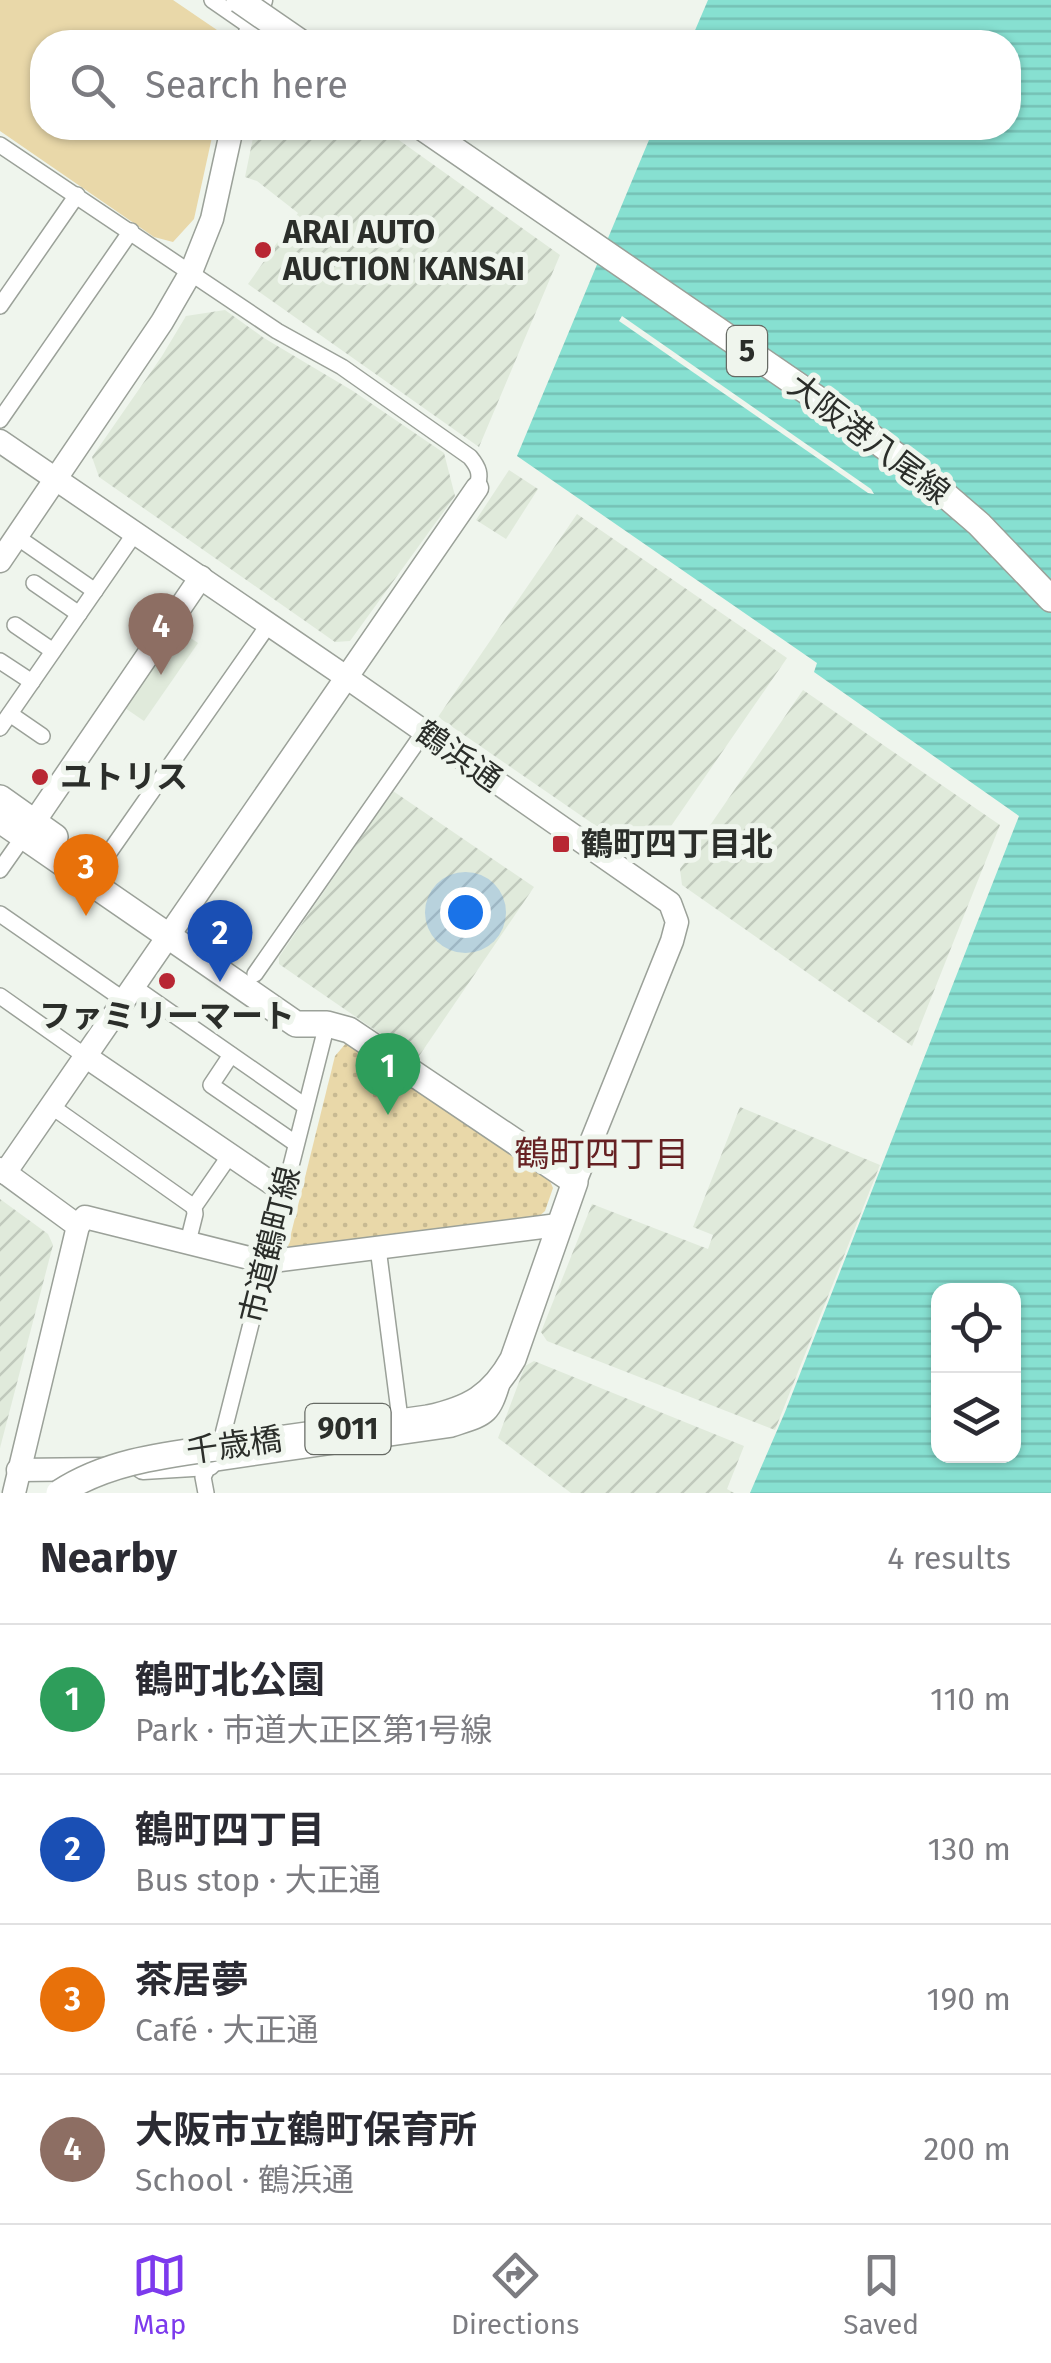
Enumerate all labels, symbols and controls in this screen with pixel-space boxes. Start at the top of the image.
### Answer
search box [30,30,1021,140]
icon: search [65,58,120,113]
text: Search here [145,62,348,108]
place label: ARAI AUTO AUCTION KANSAI [282,213,525,288]
marker: ARAI AUTO AUCTION KANSAI [252,239,274,261]
road number: 5 [727,326,767,376]
street label: 大阪港八尾線 [781,366,957,512]
pin: 4 [128,592,194,675]
street label: 鶴浜通 [409,713,509,799]
place label: ユトリス [60,758,188,796]
marker: ユトリス [29,766,51,788]
place label: 鶴町四丁目北 [581,825,773,863]
marker: 鶴町四丁目北 [550,833,572,855]
pin: 3 [54,834,118,916]
your location [440,887,491,938]
pin: 2 [188,900,252,982]
marker: ファミリーマート [156,970,178,992]
place label: ファミリーマート [39,997,295,1035]
pin: 1 [356,1032,420,1115]
district label: 鶴町四丁目 [514,1133,690,1175]
street label: 市道鶴町線 [232,1163,308,1327]
map controls [931,1283,1021,1463]
button: locate [931,1283,1021,1373]
button: layers [931,1373,1021,1463]
road number: 9011 [306,1404,390,1454]
street label: 千歳橋 [184,1420,284,1470]
text: Nearby [40,1533,177,1583]
text: 4 results [887,1539,1011,1577]
text: 鶴町北公園 [135,1657,325,1703]
text: 1 [65,1680,80,1718]
text: 110 m [930,1680,1011,1718]
text: Park · 市道大正区第1号線 [135,1711,492,1749]
text: 鶴町四丁目 [135,1807,325,1853]
text: 2 [64,1830,81,1868]
text: 130 m [927,1830,1011,1868]
text: Bus stop · 大正通 [135,1861,381,1899]
text: 茶居夢 [135,1957,249,2003]
text: 3 [64,1980,81,2018]
text: 190 m [927,1980,1011,2018]
text: Café · 大正通 [135,2011,319,2049]
text: 大阪市立鶴町保育所 [135,2107,477,2153]
text: 4 [63,2130,82,2168]
text: 200 m [924,2130,1011,2168]
text: School · 鶴浜通 [135,2161,354,2199]
tab: Map [132,2248,187,2341]
tab: Directions [451,2248,579,2341]
tab: Saved [843,2248,919,2341]

